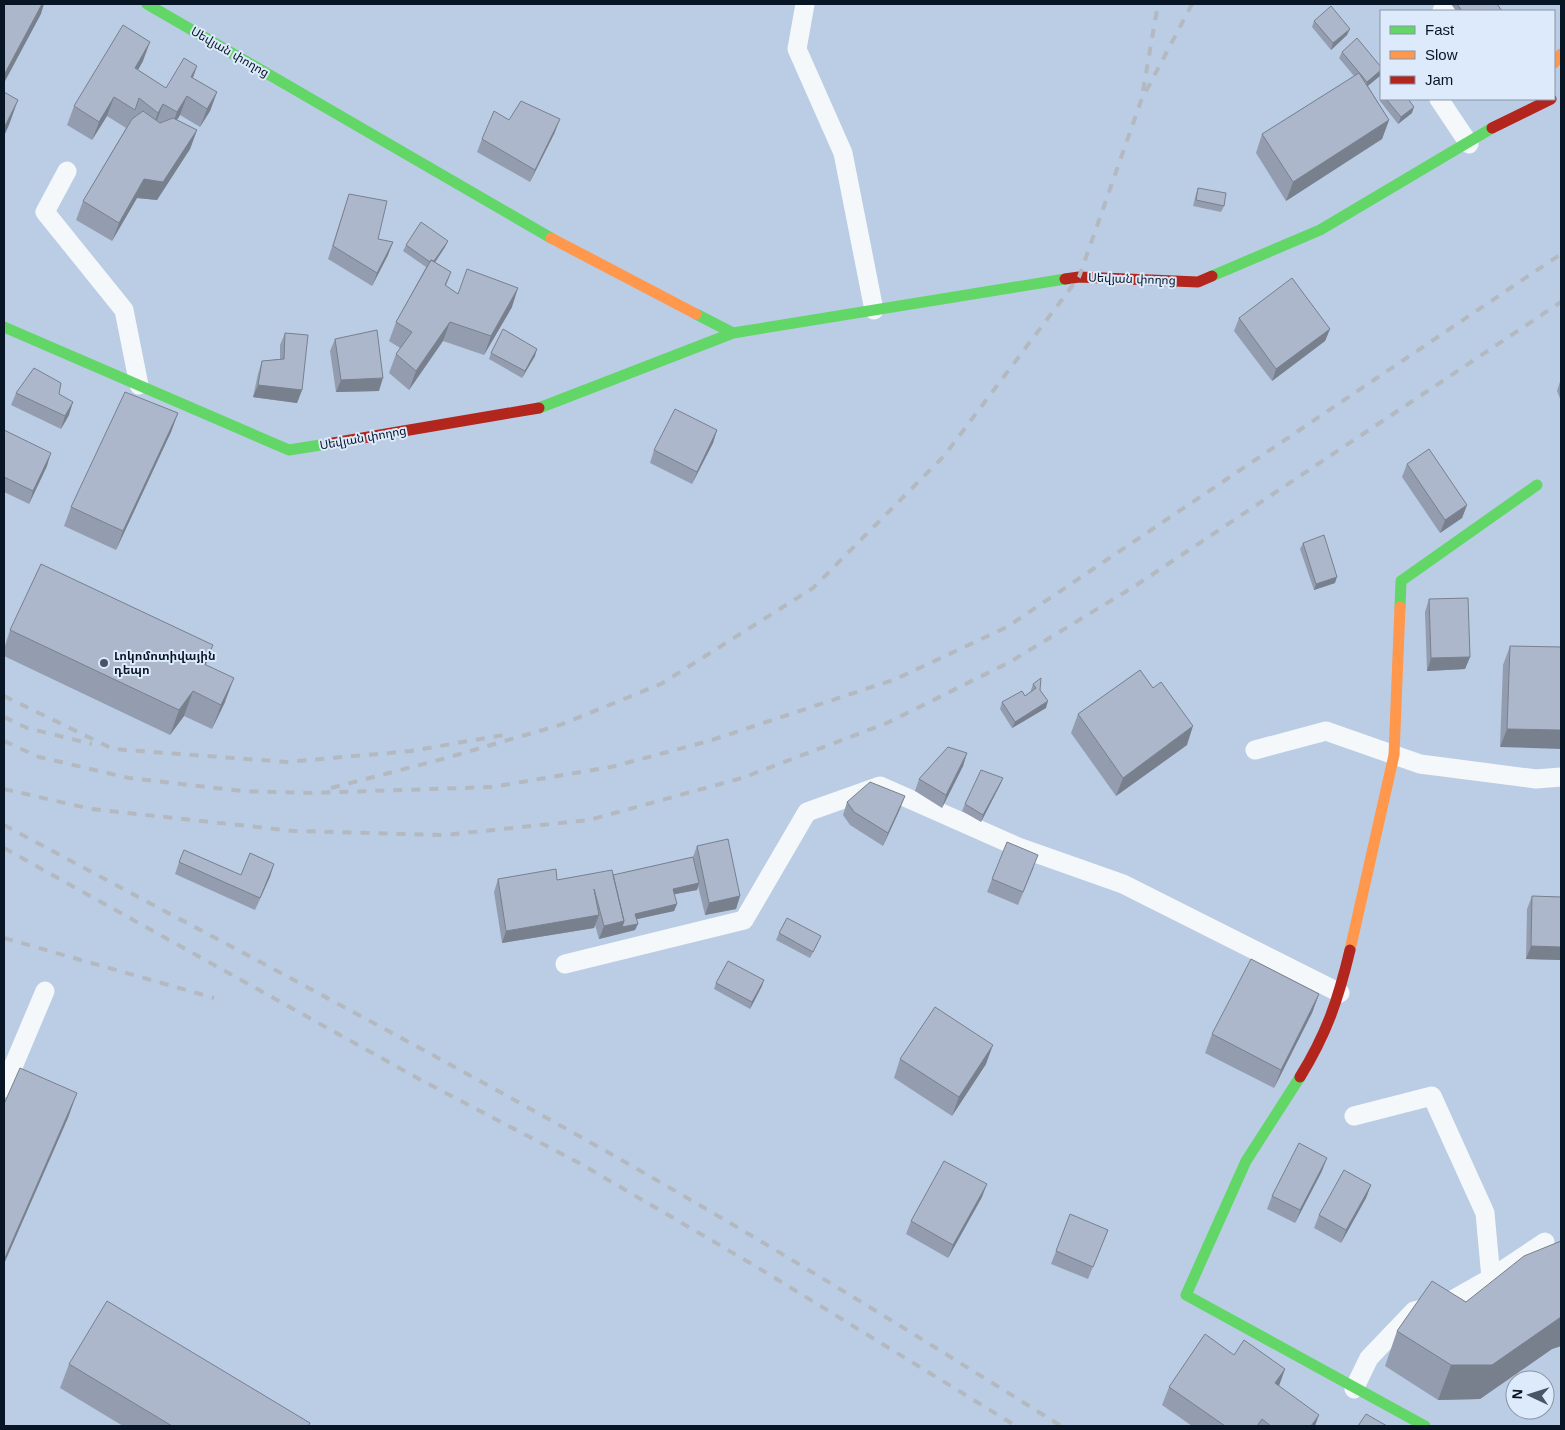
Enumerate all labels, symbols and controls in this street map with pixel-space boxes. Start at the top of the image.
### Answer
legend [1380,10,1555,100]
text: Fast [1425,21,1455,38]
street label: Սեվյան փողոց [189,24,271,80]
text: Slow [1425,46,1458,63]
text: Jam [1425,71,1453,88]
street label: Սեվյան փողոց [1088,270,1176,288]
street label: Սեվյան փողոց [319,423,407,453]
place label: Լոկոմոտիվային դեպո [114,649,216,677]
marker: Լոկոմոտիվային դեպո [98,657,110,669]
north arrow [1505,1370,1555,1420]
text: N [1509,1388,1525,1400]

